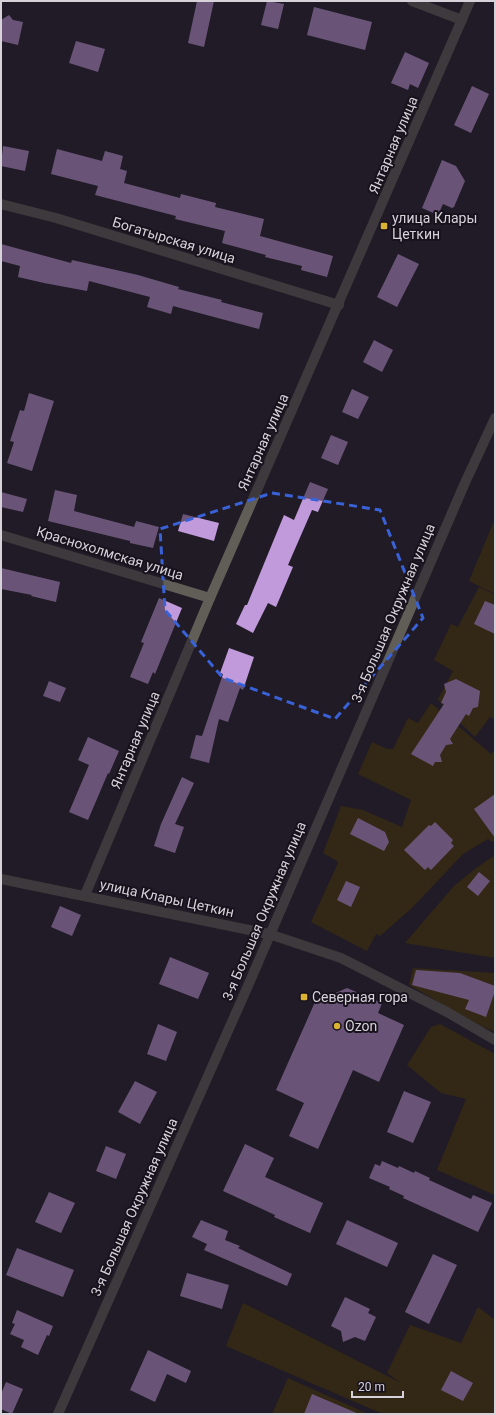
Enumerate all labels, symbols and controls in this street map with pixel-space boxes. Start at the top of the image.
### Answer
street label: Янтарная улица [365,94,421,196]
place label: улица Клары Цеткин [392,210,477,242]
street label: Богатырская улица [111,214,237,266]
marker: улица Клары Цеткин [379,221,389,231]
street label: Янтарная улица [234,391,292,493]
street label: 3-я Большая Окружная улица [348,521,438,705]
street label: Краснохолмская улица [35,523,185,583]
street label: Янтарная улица [107,689,163,791]
street label: 3-я Большая Окружная улица [219,819,309,1003]
street label: улица Клары Цеткин [98,876,236,920]
place label: Северная гора [312,989,408,1005]
marker: Северная гора [299,992,309,1002]
place label: Ozon [345,1018,377,1034]
marker: Ozon [332,1021,342,1031]
street label: 3-я Большая Окружная улица [87,1116,181,1298]
scale bar [352,1373,403,1399]
text: 20 m [358,1380,385,1394]

